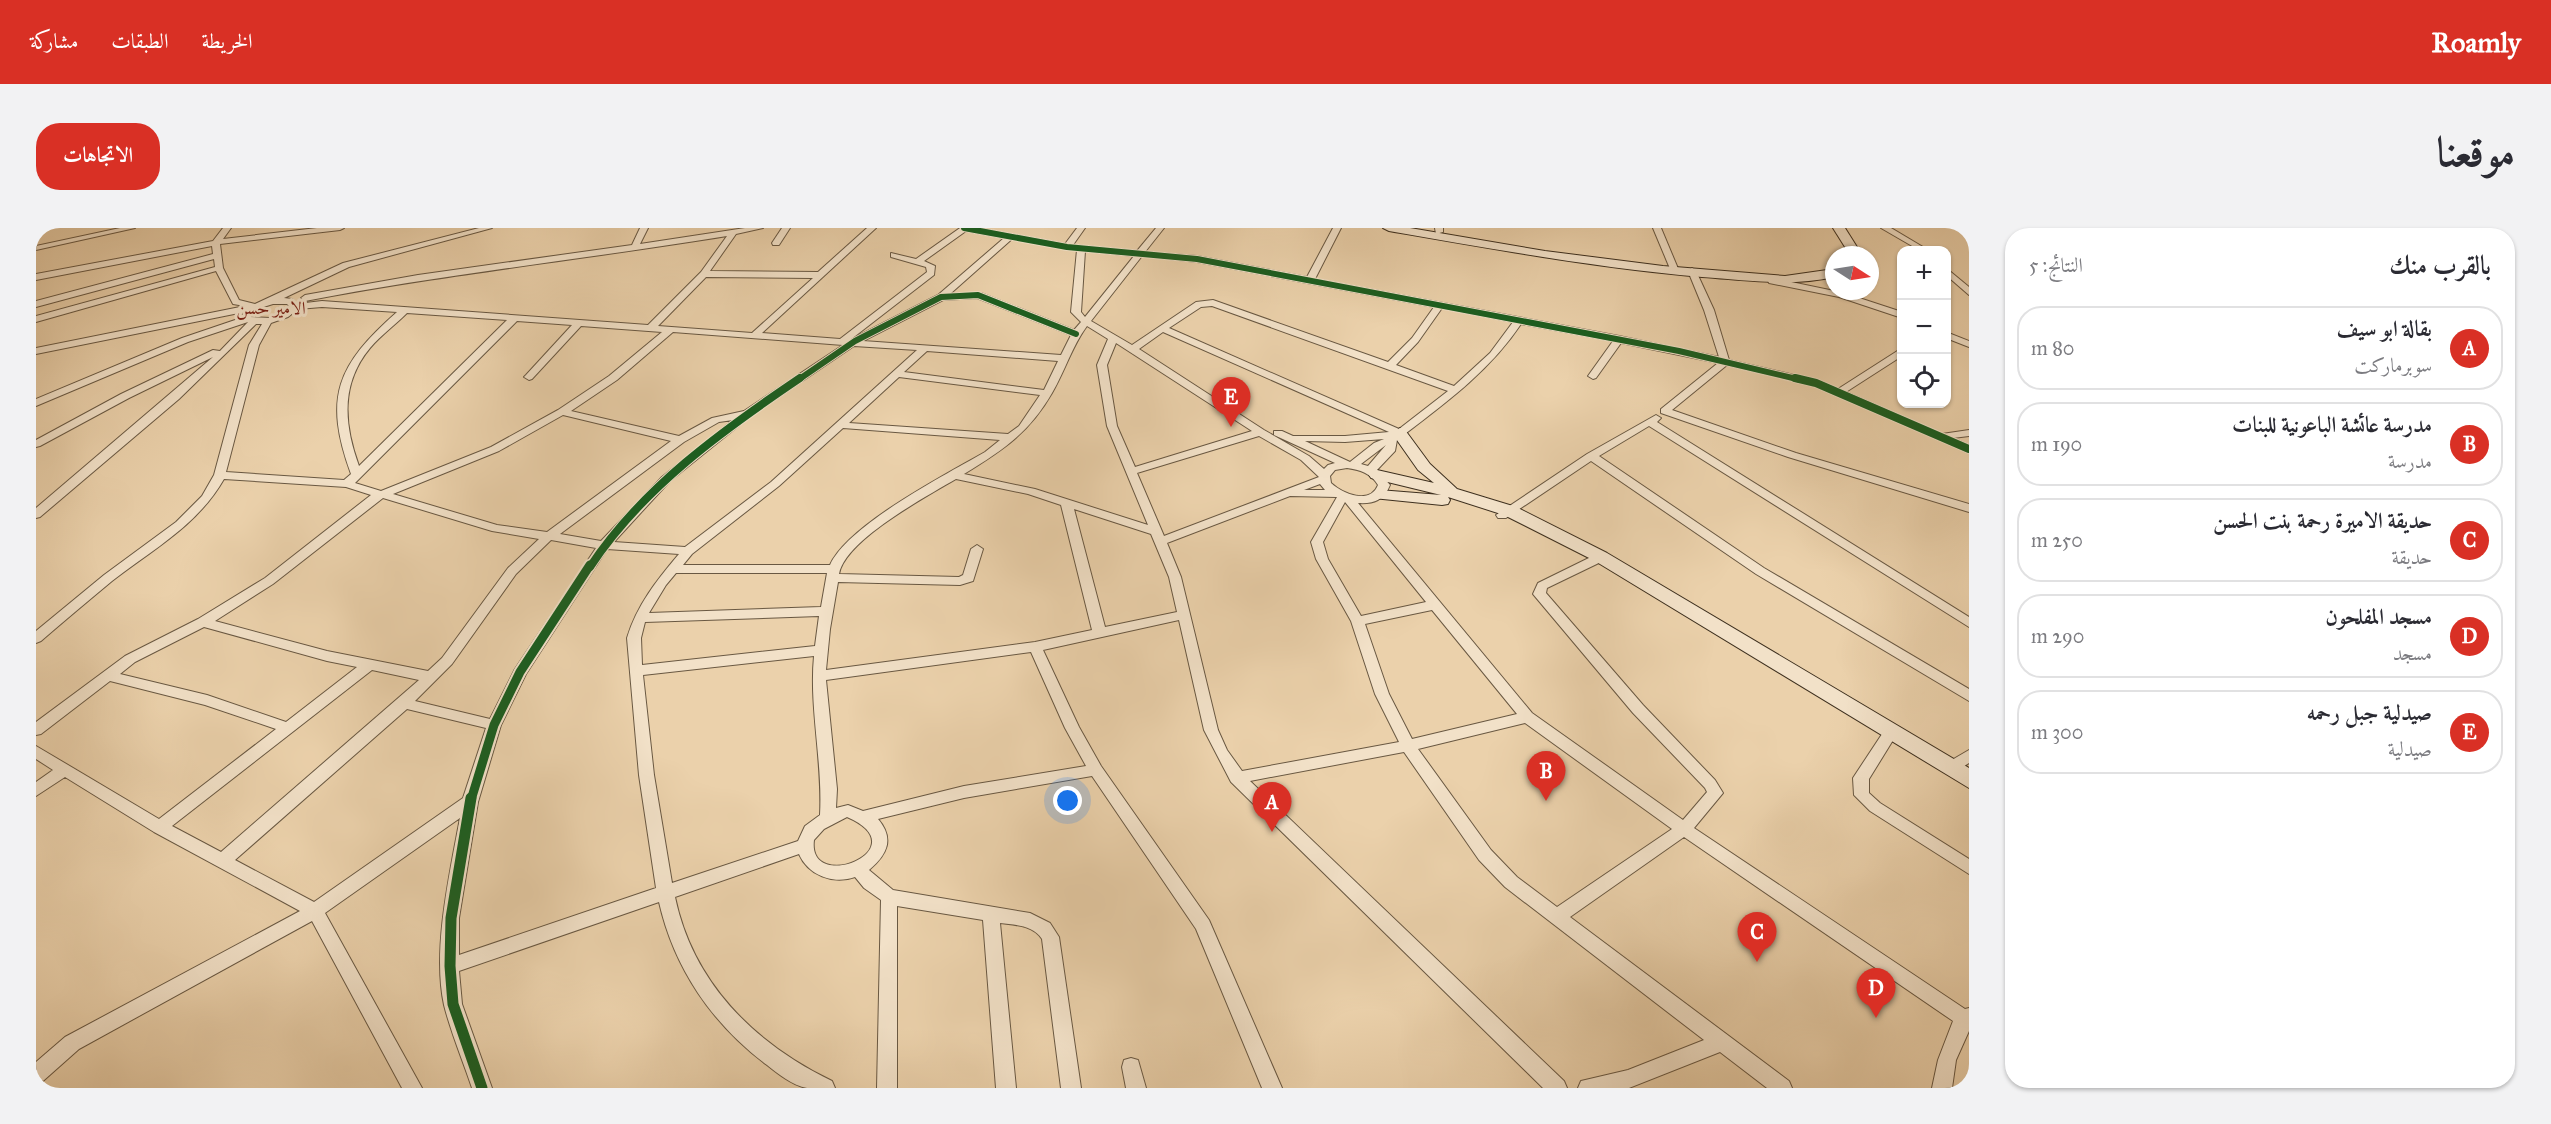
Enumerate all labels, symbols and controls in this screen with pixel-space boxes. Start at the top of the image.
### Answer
text: Roamly [2432,25,2521,60]
text: مشاركة [30,28,78,54]
text: الطبقات [111,28,168,54]
text: الخريطة [201,28,253,54]
button: الاتجاهات [36,123,160,190]
text: موقعنا [2437,126,2515,178]
north arrow [1825,246,1879,300]
map controls [1897,246,1951,408]
button: + [1897,246,1951,300]
text: بالقرب منك [2389,249,2491,281]
text: النتائج: 5 [2029,253,2083,277]
district label: الامير حسن [236,297,306,320]
button: − [1897,300,1951,354]
text: بقالة ابو سيف [2336,315,2432,342]
text: 80 m [2031,336,2074,360]
text: A [2463,336,2476,360]
text: سوبرماركت [2354,353,2432,377]
button: locate [1897,354,1951,408]
pin: E [1212,378,1250,427]
text: مدرسة عائشة الباعونية للبنات [2232,411,2432,438]
text: 190 m [2031,432,2082,456]
text: B [2463,432,2476,456]
text: مدرسة [2388,449,2432,473]
text: حديقة الاميرة رحمة بنت الحسن [2213,507,2432,534]
text: 250 m [2031,528,2083,552]
text: C [2463,528,2476,552]
text: حديقة [2392,545,2432,569]
text: مسجد المفلحون [2325,603,2432,630]
text: 290 m [2031,624,2084,648]
text: D [2462,624,2477,648]
text: مسجد [2393,641,2432,665]
text: صيدلية جبل رحمه [2307,699,2432,726]
text: 300 m [2031,720,2083,744]
text: E [2462,720,2477,744]
text: صيدلية [2388,737,2432,761]
pin: B [1526,752,1566,801]
pin: A [1252,782,1292,832]
your location [1053,786,1082,815]
pin: C [1738,912,1776,962]
pin: D [1856,968,1896,1018]

